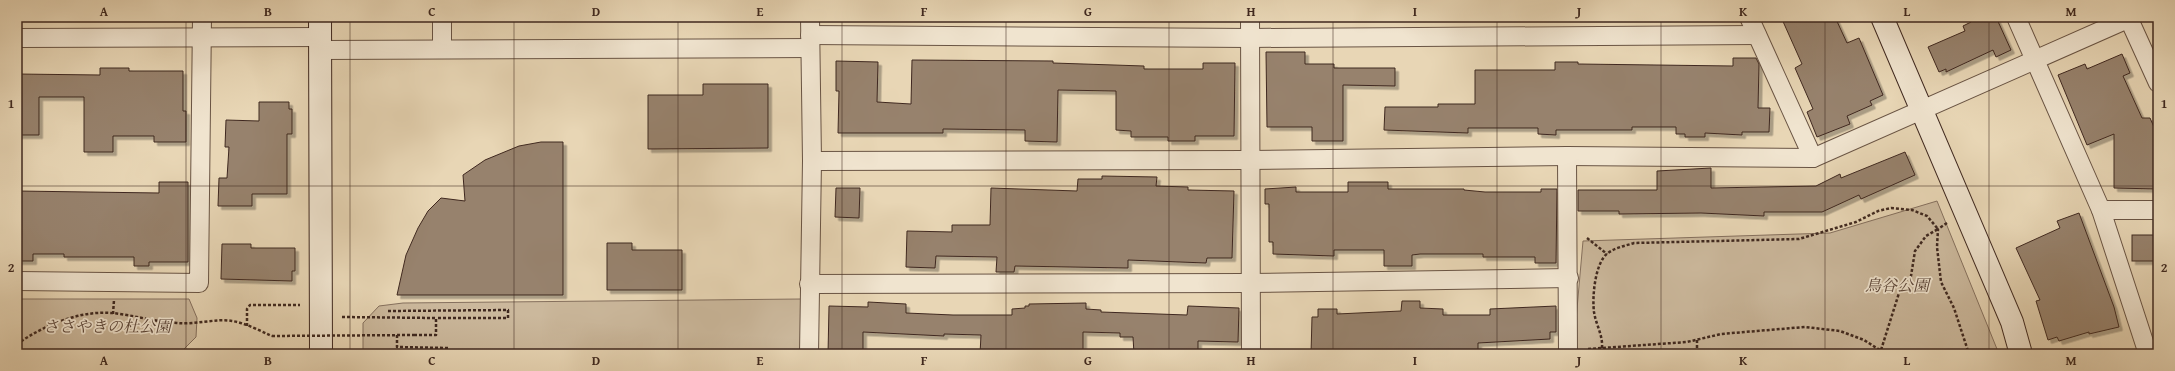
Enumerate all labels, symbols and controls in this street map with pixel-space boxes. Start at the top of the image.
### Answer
text: A [100,2,109,21]
text: B [264,2,272,21]
text: C [428,2,436,21]
text: D [592,2,600,21]
text: E [757,2,764,21]
text: F [921,2,928,21]
text: G [1084,2,1092,21]
text: H [1246,2,1256,21]
text: I [1413,2,1417,21]
text: J [1575,2,1582,21]
text: K [1739,2,1748,21]
text: L [1904,2,1911,21]
text: M [2065,2,2077,21]
text: 1 [8,94,14,113]
text: 1 [2161,94,2167,113]
text: 2 [8,258,15,277]
text: 2 [2161,258,2168,277]
park label: 鳥谷公園 [1865,273,1932,297]
park label: ささやきの杜公園 [43,314,174,338]
text: A [100,351,109,370]
text: B [264,351,272,370]
text: C [428,351,436,370]
text: D [592,351,600,370]
text: E [757,351,764,370]
text: F [921,351,928,370]
text: G [1084,351,1092,370]
text: H [1246,351,1256,370]
text: I [1413,351,1417,370]
text: J [1575,351,1582,370]
text: K [1739,351,1748,370]
text: L [1904,351,1911,370]
text: M [2065,351,2077,370]

